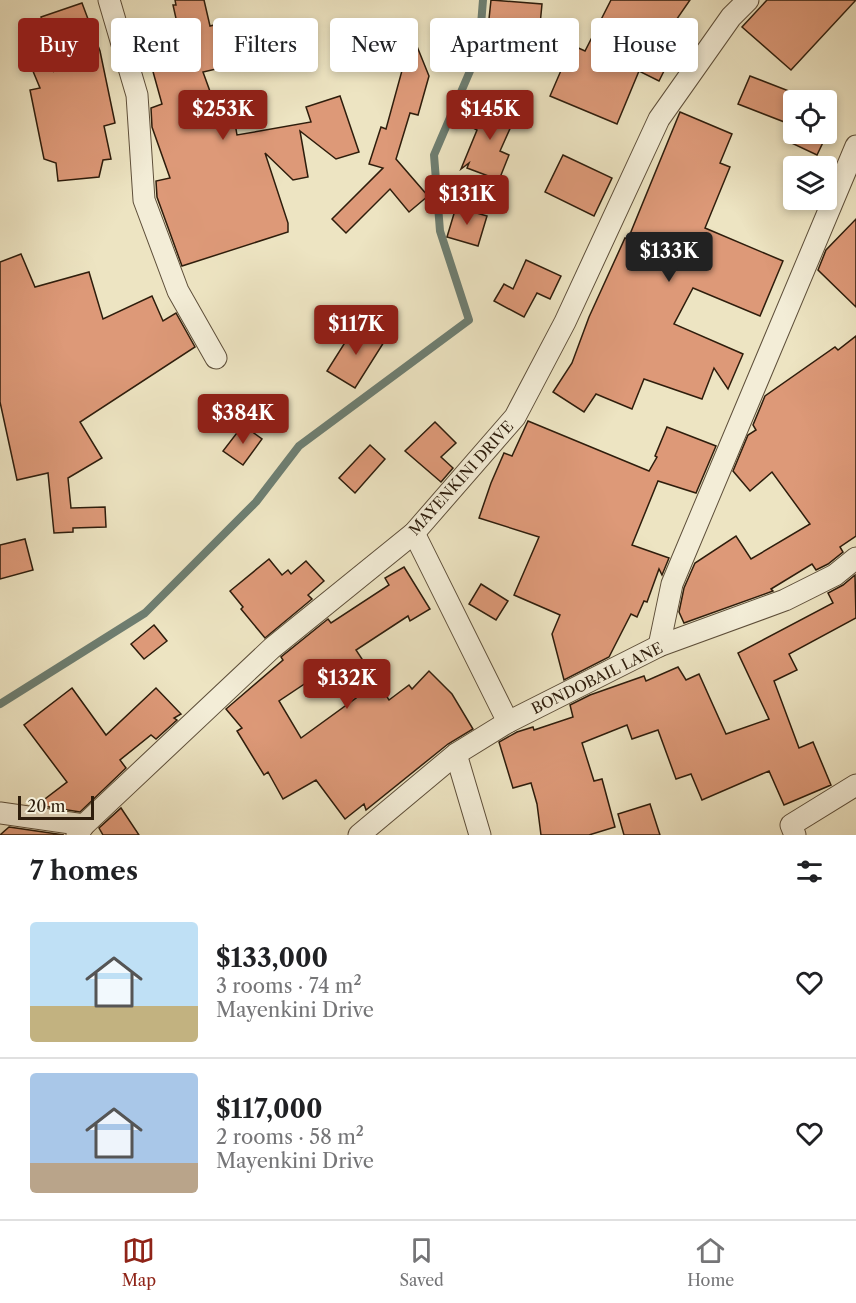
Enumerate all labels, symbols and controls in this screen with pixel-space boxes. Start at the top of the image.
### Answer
chip: Buy [18,18,99,72]
chip: Rent [111,18,201,72]
chip: Filters [213,18,318,72]
chip: New [330,18,418,72]
chip: Apartment [430,18,579,72]
chip: House [591,18,698,72]
pin: $253K [181,90,265,141]
pin: $145K [448,90,532,141]
map controls [783,90,837,210]
button: locate [783,90,837,144]
text: $253K [192,97,254,121]
text: $145K [460,97,520,121]
button: layers [783,156,837,210]
pin: $131K [425,175,509,226]
text: $131K [439,182,495,206]
pin: $133K [627,232,711,283]
text: $133K [640,239,698,263]
pin: $117K [314,305,398,356]
text: $117K [328,312,384,336]
pin: $384K [201,394,285,445]
text: $384K [212,401,274,425]
street label: MAYENKINI DRIVE [405,417,517,539]
street label: BONDOBAIL LANE [528,638,666,718]
pin: $132K [305,659,389,710]
text: $132K [317,666,377,690]
scale bar [18,793,94,820]
text: 20 m [27,796,66,816]
text: 7 homes [30,855,138,887]
icon: filters [793,855,826,888]
text: $133,000 [216,942,328,974]
icon: home [78,946,150,1018]
icon: heart [793,966,826,999]
text: 3 rooms · 74 m² [216,974,362,998]
text: Mayenkini Drive [216,998,374,1022]
text: $117,000 [216,1093,323,1125]
icon: home [78,1097,150,1169]
icon: heart [793,1117,826,1150]
text: 2 rooms · 58 m² [216,1125,364,1149]
text: Mayenkini Drive [216,1149,374,1173]
tab: Map [122,1234,156,1290]
tab: Saved [399,1234,444,1290]
tab: Home [687,1234,734,1290]

